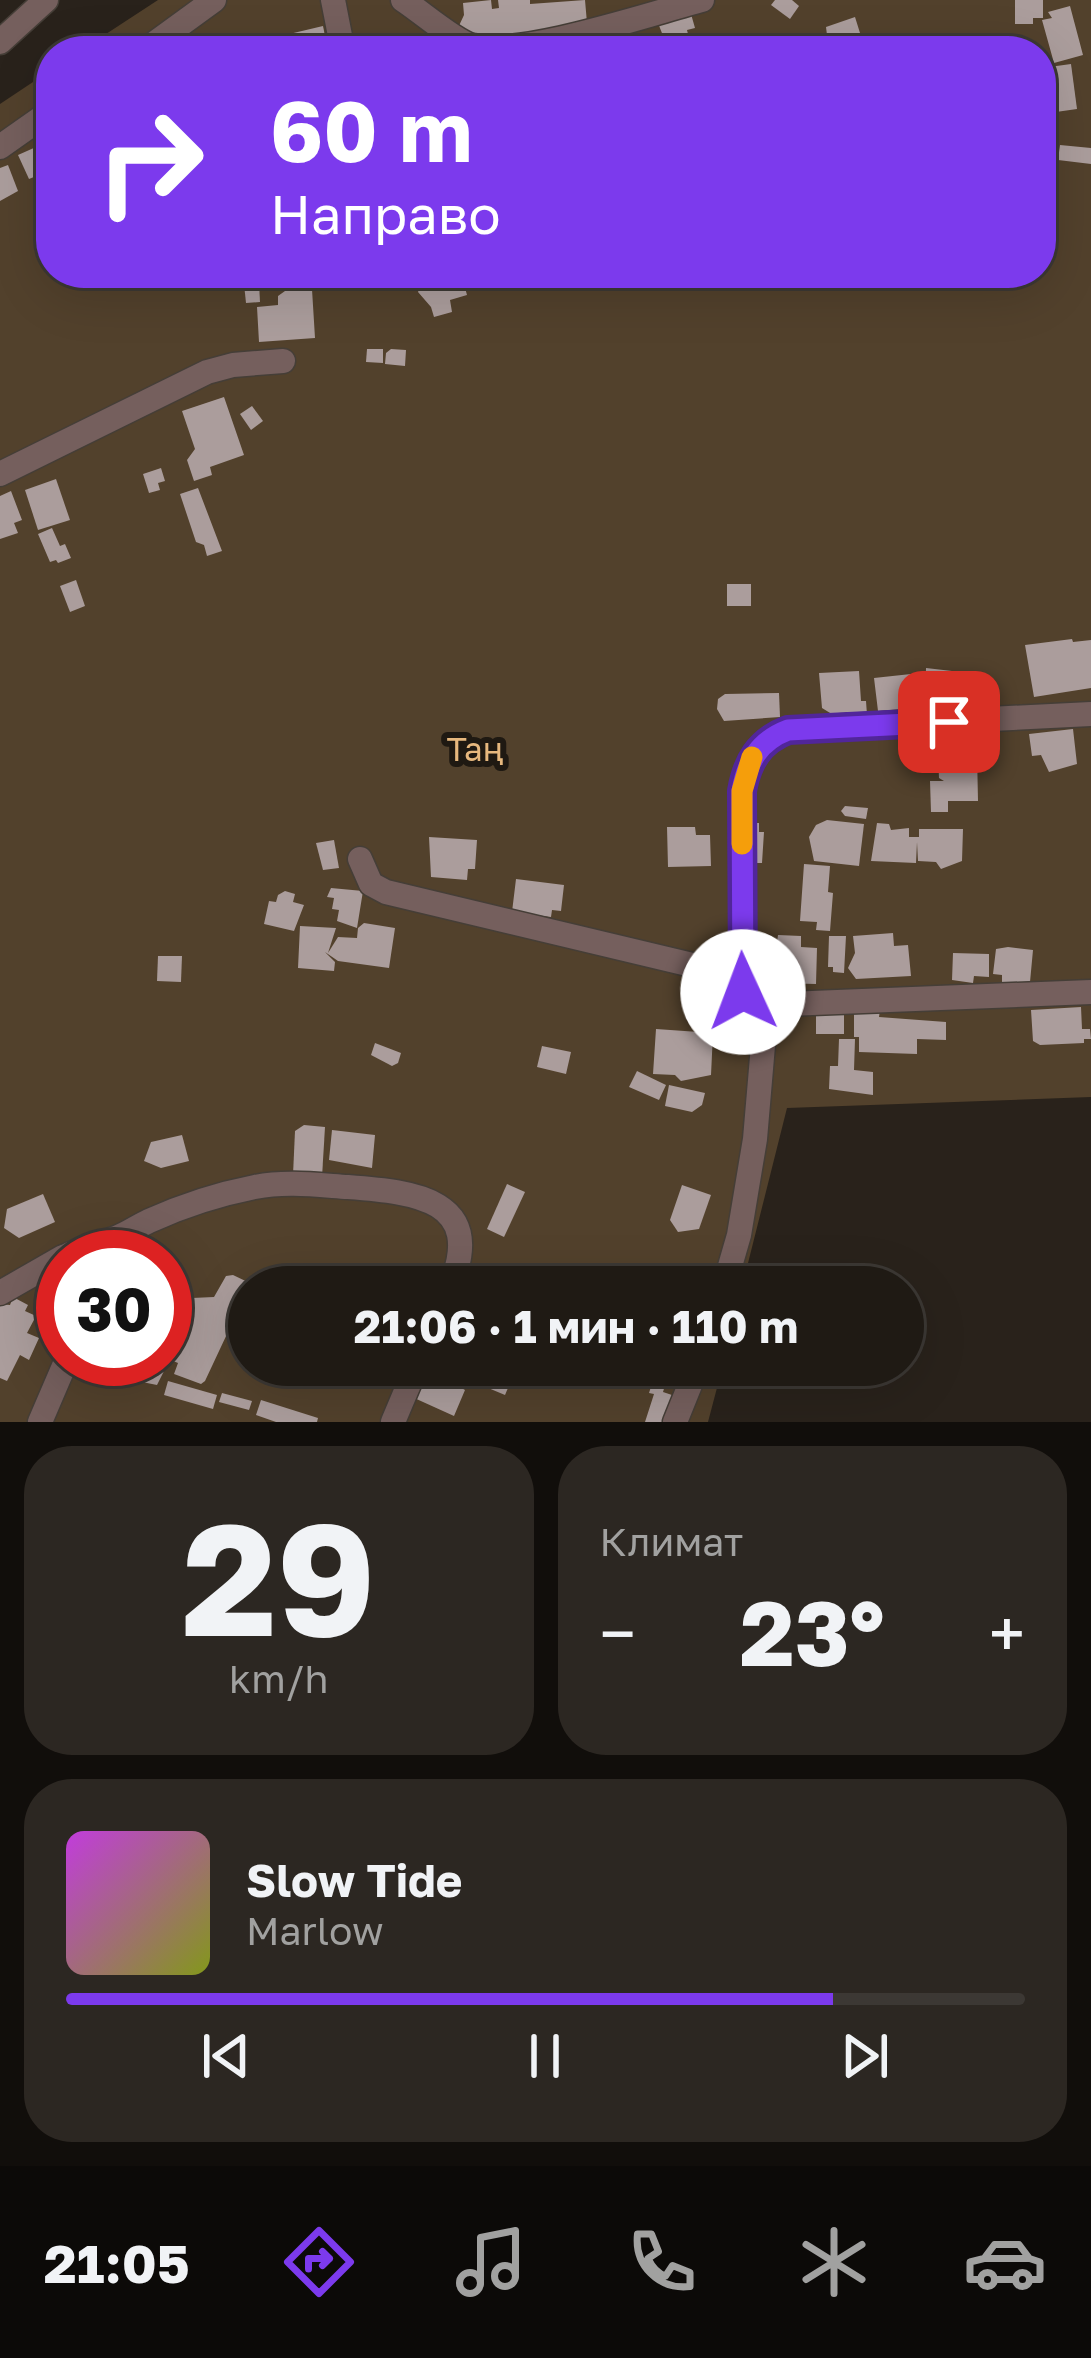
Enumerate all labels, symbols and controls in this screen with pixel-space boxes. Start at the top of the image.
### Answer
text: 60 m [270,80,472,180]
icon: right [72,84,228,240]
text: Направо [270,181,501,246]
pin [898,671,1000,773]
icon: arrive [916,689,982,755]
park label: Таң [447,729,503,768]
position arrow [680,929,806,1055]
speed limit sign: 30 [36,1230,192,1386]
text: 21:06 · 1 мин · 110 m [354,1299,798,1353]
text: 29 [182,1483,376,1670]
text: Климат [600,1518,743,1565]
text: 23° [740,1578,885,1686]
text: − [600,1593,636,1673]
text: + [989,1593,1025,1673]
text: km/h [229,1655,328,1702]
text: Slow Tide [246,1853,462,1907]
text: Marlow [246,1907,383,1954]
icon: previous [193,2023,259,2089]
icon: pause [512,2023,578,2089]
icon: next [832,2023,898,2089]
icon: directions [277,2220,361,2304]
icon: music [449,2220,533,2304]
icon: phone [620,2220,704,2304]
icon: climate [792,2220,876,2304]
icon: car [963,2220,1047,2304]
text: 21:05 [44,2230,190,2295]

